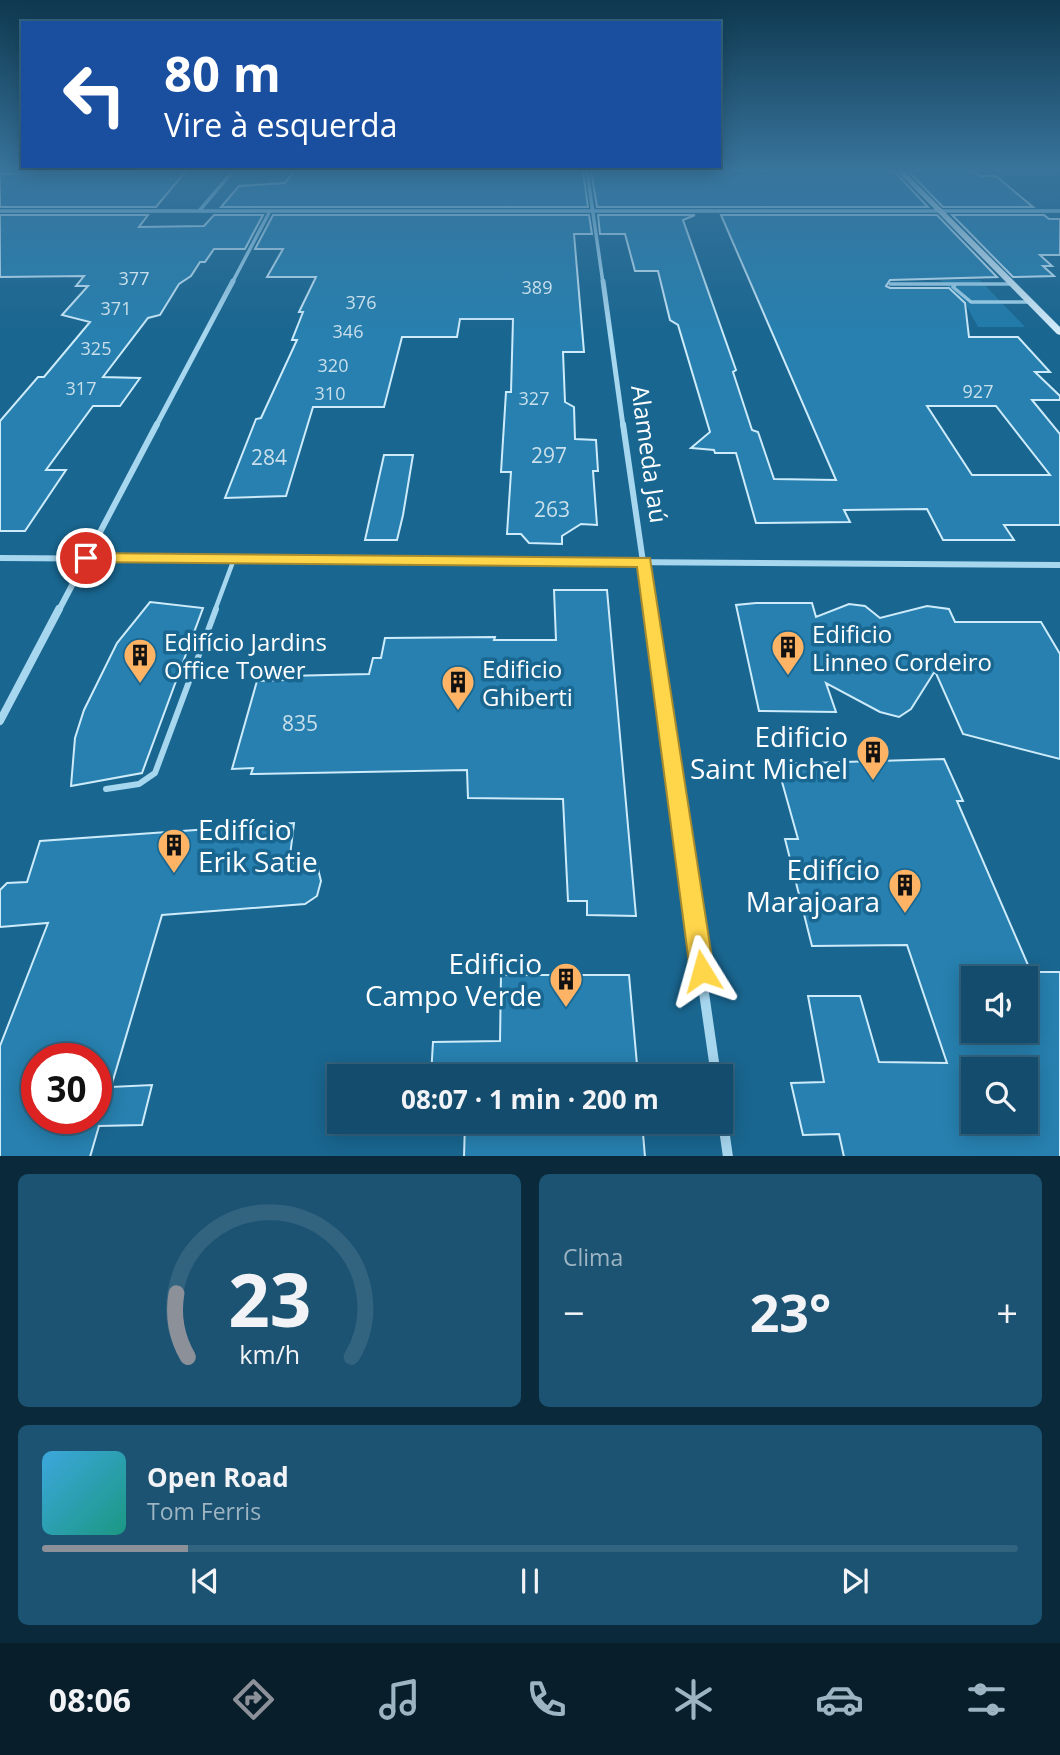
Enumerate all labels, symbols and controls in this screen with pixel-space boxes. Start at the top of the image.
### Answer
text: 80 m [164,40,281,106]
icon: left [49,49,140,140]
text: Vire à esquerda [164,103,397,146]
house number: 377 [119,266,149,290]
house number: 389 [522,275,552,299]
house number: 376 [346,290,376,314]
house number: 371 [101,296,131,320]
house number: 346 [333,319,363,343]
house number: 325 [81,336,111,360]
house number: 320 [318,353,348,377]
house number: 317 [66,376,96,400]
house number: 927 [963,379,993,403]
house number: 310 [315,381,345,405]
street label: Alameda Jaú [624,383,676,525]
house number: 327 [519,386,549,410]
house number: 297 [531,441,567,469]
house number: 284 [251,443,287,471]
house number: 263 [534,495,570,523]
pin [56,528,116,588]
icon: arrive [67,539,105,577]
place label: Edificio Linneo Cordeiro [812,617,992,678]
place label: Edifício Jardins Office Tower [164,625,327,686]
building icon: Edificio Linneo Cordeiro [769,628,807,677]
building icon: Edifício Jardins Office Tower [121,636,159,685]
place label: Edificio Ghiberti [482,652,573,713]
building icon: Edificio Ghiberti [439,663,477,712]
house number: 835 [282,709,318,737]
place label: Edificio Saint Michel [690,717,848,787]
building icon: Edificio Saint Michel [854,733,892,782]
place label: Edifício Erik Satie [198,810,318,880]
building icon: Edifício Erik Satie [155,826,193,875]
place label: Edifício Marajoara [746,850,880,920]
building icon: Edifício Marajoara [886,866,924,915]
position arrow [665,934,739,1008]
place label: Edificio Campo Verde [365,944,542,1014]
building icon: Edificio Campo Verde [547,960,585,1009]
map controls [961,966,1038,1134]
button: sound [961,966,1038,1043]
speed limit sign: 30 [21,1043,112,1134]
button: search [961,1057,1038,1134]
text: 08:07 · 1 min · 200 m [401,1081,659,1117]
text: Clima [563,1241,623,1273]
text: 23 [228,1249,311,1348]
text: 23° [750,1276,831,1347]
text: − [563,1286,585,1338]
text: + [996,1286,1018,1338]
text: km/h [239,1336,300,1370]
text: Open Road [147,1459,289,1495]
text: Tom Ferris [147,1495,261,1527]
icon: previous [186,1562,224,1600]
icon: pause [511,1562,549,1600]
icon: next [836,1562,874,1600]
icon: directions [229,1675,278,1724]
icon: music [375,1675,424,1724]
icon: phone [522,1675,571,1724]
icon: climate [669,1675,718,1724]
icon: car [815,1675,864,1724]
icon: filters [962,1675,1011,1724]
text: 08:06 [49,1678,131,1721]

